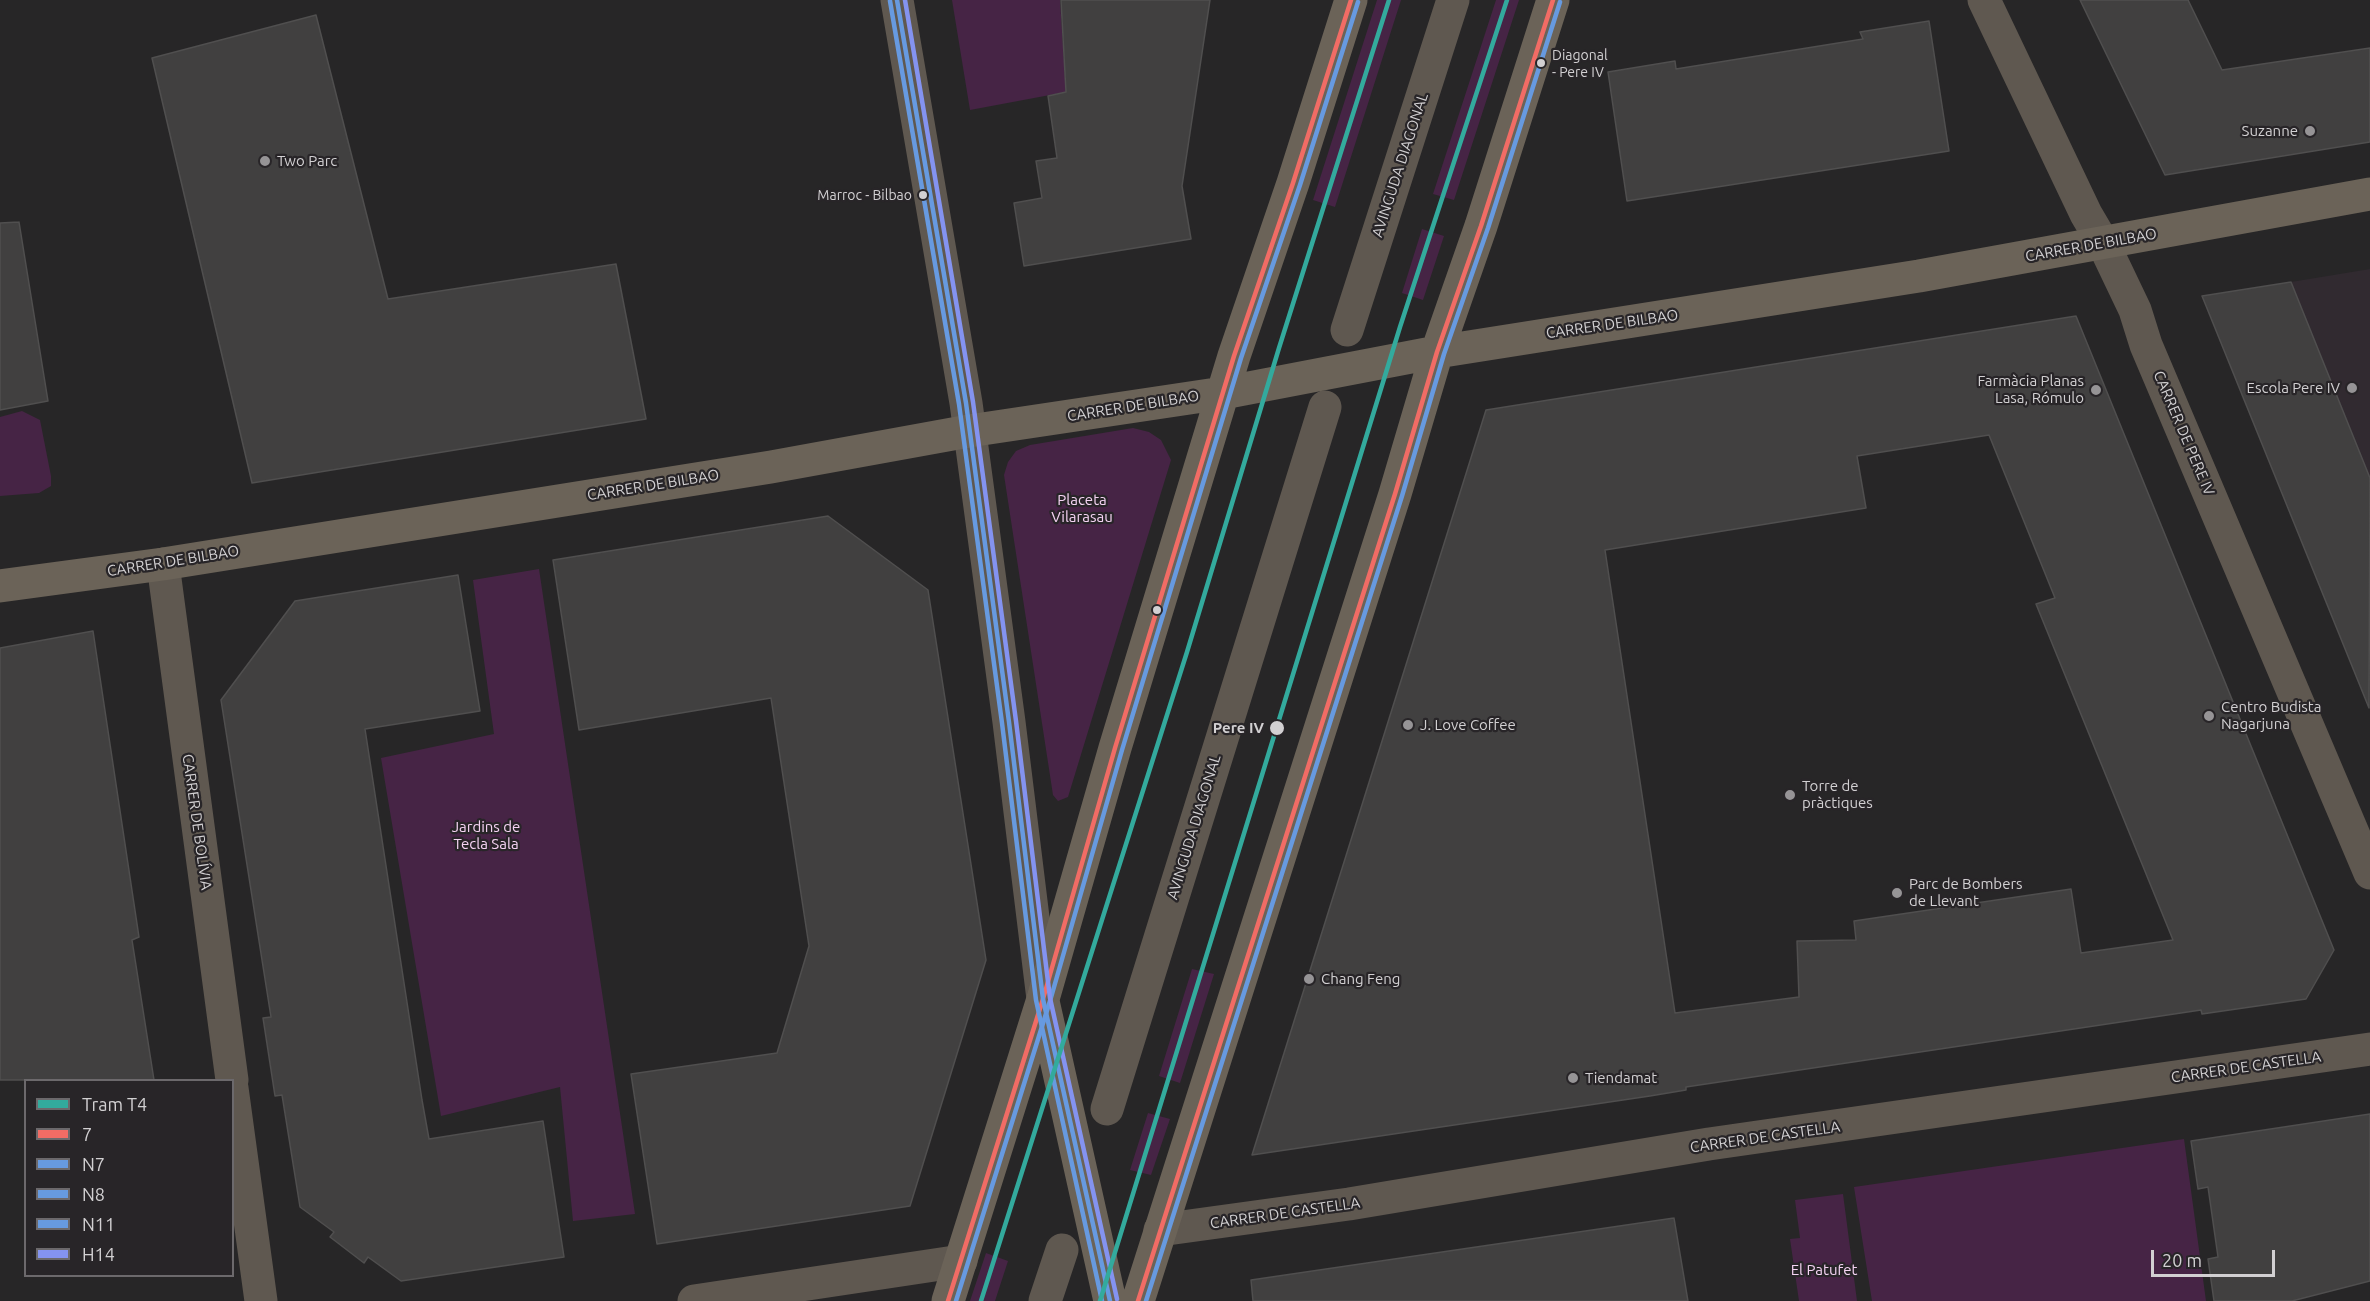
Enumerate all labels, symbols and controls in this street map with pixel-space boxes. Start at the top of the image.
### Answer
place label: Diagonal - Pere IV [1552,47,1608,80]
marker: Diagonal - Pere IV [1535,57,1547,69]
street label: AVINGUDA DIAGONAL [1368,91,1432,239]
place label: Suzanne [2242,122,2298,140]
marker: Suzanne [2303,124,2317,138]
place label: Two Parc [277,152,337,170]
marker: Two Parc [258,154,272,168]
place label: Marroc - Bilbao [817,187,912,203]
marker: Marroc - Bilbao [917,189,929,201]
street label: CARRER DE BILBAO [2024,225,2158,265]
street label: CARRER DE BILBAO [1545,306,1679,342]
street label: CARRER DE PERE IV [2150,368,2218,498]
place label: Farmàcia Planas Lasa, Rómulo [1977,372,2084,407]
place label: Escola Pere IV [2247,379,2340,397]
marker: Escola Pere IV [2345,381,2359,395]
marker: Farmàcia Planas Lasa, Rómulo [2089,383,2103,397]
street label: CARRER DE BILBAO [1066,387,1200,425]
street label: CARRER DE BILBAO [586,466,720,504]
park label: Placeta Vilarasau [1051,491,1113,526]
street label: CARRER DE BILBAO [106,542,240,580]
unlabelled marker [1151,604,1163,616]
place label: Centro Budista Nagarjuna [2221,698,2321,733]
marker: Centro Budista Nagarjuna [2202,709,2216,723]
place label: J. Love Coffee [1420,716,1516,734]
marker: J. Love Coffee [1401,718,1415,732]
place label: Pere IV [1213,719,1264,737]
marker: Pere IV [1268,719,1286,737]
street label: AVINGUDA DIAGONAL [1163,752,1225,902]
street label: CARRER DE BOLÍVIA [179,753,215,891]
place label: Torre de pràctiques [1802,777,1873,812]
marker: Torre de pràctiques [1783,788,1797,802]
park label: Jardins de Tecla Sala [452,818,520,853]
place label: Parc de Bombers de Llevant [1909,875,2023,910]
marker: Parc de Bombers de Llevant [1890,886,1904,900]
place label: Chang Feng [1321,970,1400,988]
marker: Chang Feng [1302,972,1316,986]
street label: CARRER DE CASTELLA [2170,1048,2322,1086]
place label: Tiendamat [1585,1069,1657,1087]
marker: Tiendamat [1566,1071,1580,1085]
legend [24,1079,234,1277]
text: Tram T4 [82,1094,147,1114]
street label: CARRER DE CASTELLA [1689,1118,1841,1156]
text: 7 [82,1124,92,1144]
text: N7 [82,1154,105,1174]
text: N8 [82,1184,105,1204]
street label: CARRER DE CASTELLA [1209,1194,1361,1232]
text: N11 [82,1214,115,1234]
scale bar [2154,1238,2278,1276]
text: H14 [82,1244,115,1264]
text: 20 m [2162,1250,2202,1270]
park label: El Patufet [1791,1261,1857,1279]

